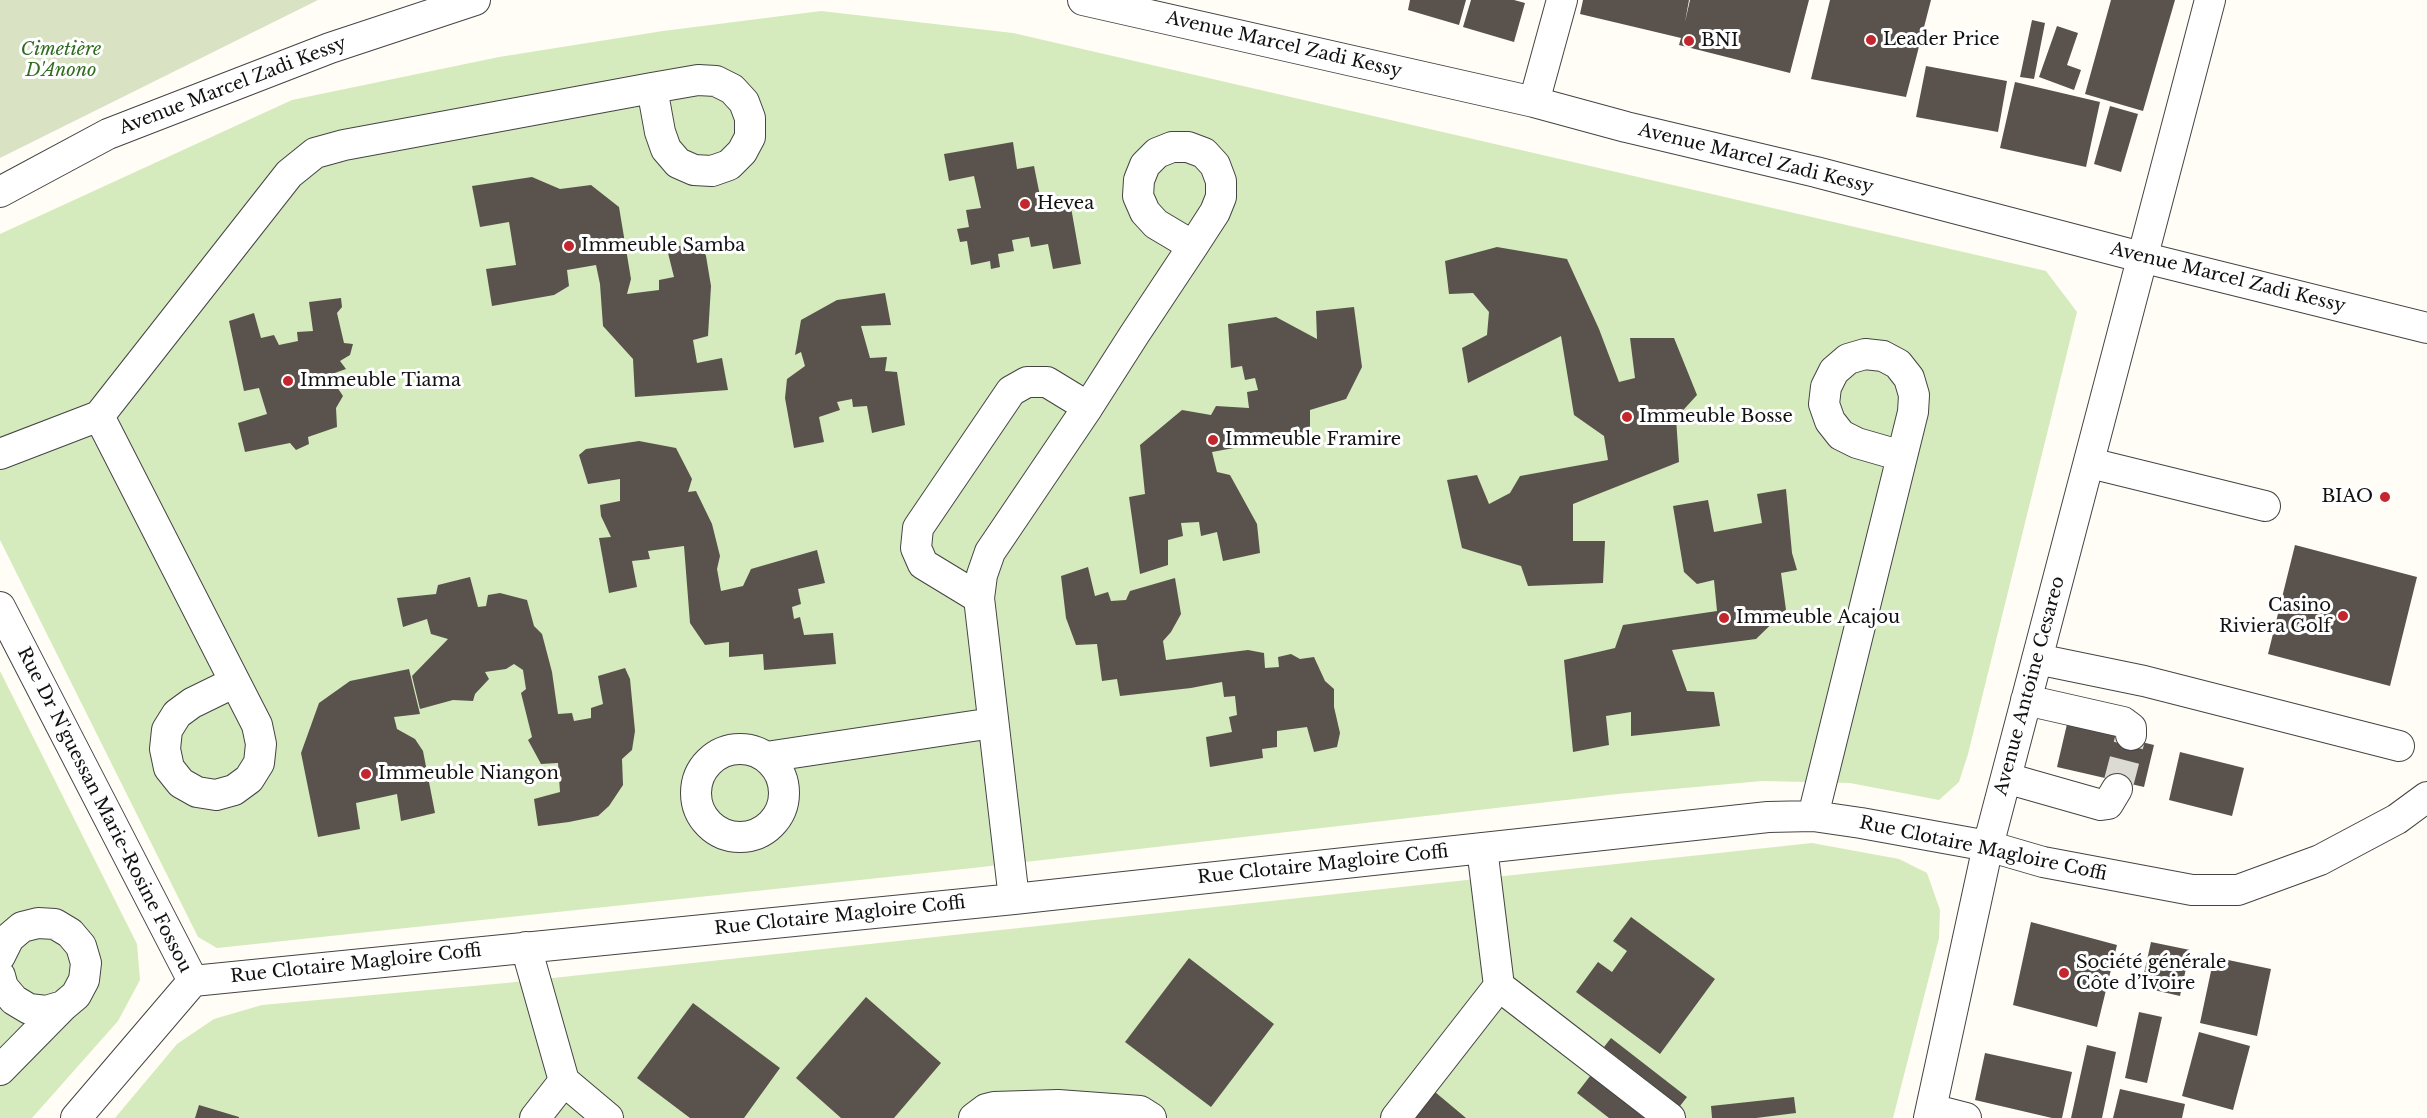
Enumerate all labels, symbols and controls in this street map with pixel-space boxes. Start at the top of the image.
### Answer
street label: Avenue Marcel Zadi Kessy [1164,7,1404,83]
place label: Leader Price [1883,29,2000,51]
place label: BNI [1701,30,1738,52]
street label: Avenue Marcel Zadi Kessy [116,33,350,139]
marker: Leader Price [1864,33,1878,47]
marker: BNI [1682,34,1696,48]
park label: Cimetière D'Anono [21,39,101,82]
street label: Avenue Marcel Zadi Kessy [1636,119,1876,199]
place label: Hevea [1037,193,1094,215]
marker: Hevea [1018,197,1032,211]
place label: Immeuble Samba [581,235,745,257]
street label: Avenue Marcel Zadi Kessy [2108,238,2348,318]
marker: Immeuble Samba [562,239,576,253]
place label: Immeuble Tiama [300,370,461,392]
marker: Immeuble Tiama [281,374,295,388]
place label: Immeuble Bosse [1639,406,1793,428]
marker: Immeuble Bosse [1620,410,1634,424]
place label: Immeuble Framire [1225,429,1401,451]
marker: Immeuble Framire [1206,433,1220,447]
place label: BIAO [2321,486,2373,508]
marker: BIAO [2378,490,2392,504]
street label: Avenue Antoine Cesareo [1990,574,2070,798]
place label: Casino Riviera Golf [2219,595,2331,638]
place label: Immeuble Acajou [1736,607,1900,629]
marker: Casino Riviera Golf [2336,609,2350,623]
marker: Immeuble Acajou [1717,611,1731,625]
street label: Rue Dr N'guessan Marie-Rosine Fossou [12,644,196,976]
place label: Immeuble Niangon [378,763,559,785]
marker: Immeuble Niangon [359,767,373,781]
street label: Rue Clotaire Magloire Coffi [1857,812,2109,886]
street label: Rue Clotaire Magloire Coffi [1196,841,1450,889]
street label: Rue Clotaire Magloire Coffi [713,892,967,940]
street label: Rue Clotaire Magloire Coffi [229,940,483,988]
place label: Société générale Côte d’Ivoire [2076,952,2226,994]
marker: Société générale Côte d’Ivoire [2057,966,2071,980]

